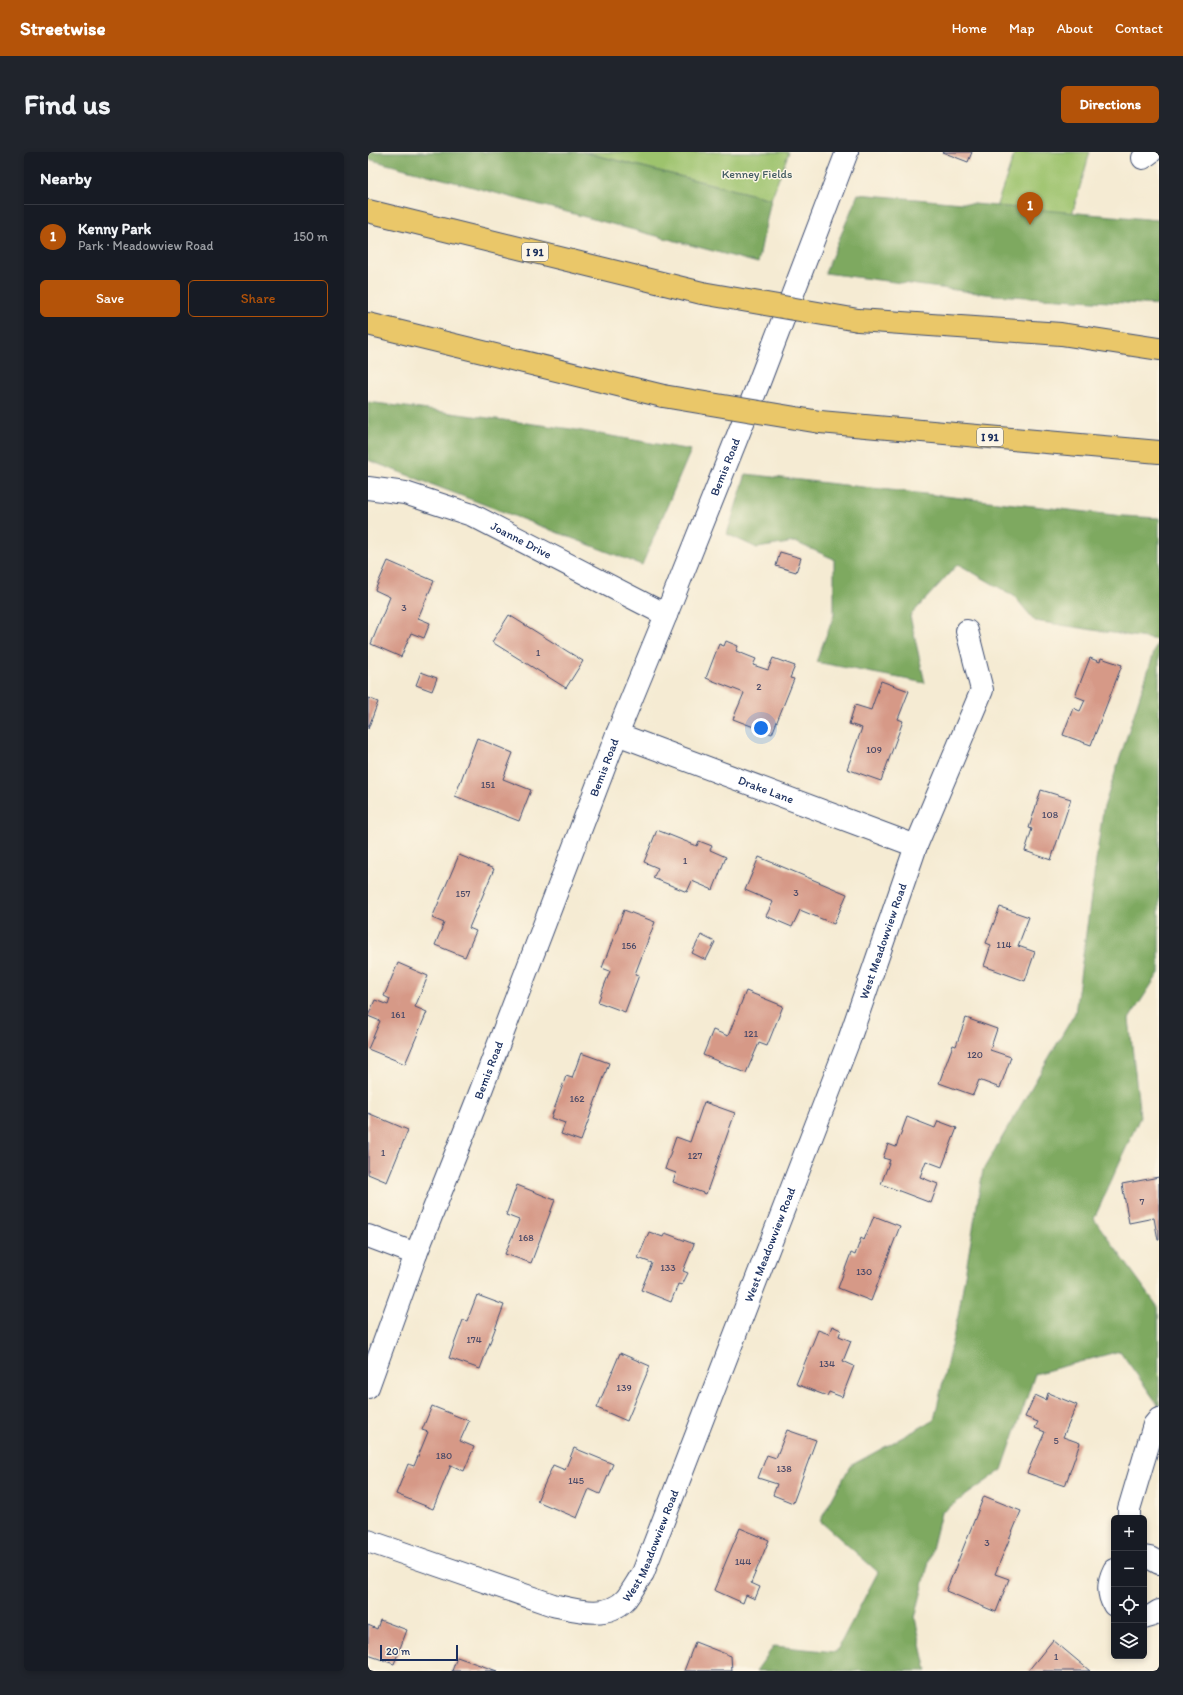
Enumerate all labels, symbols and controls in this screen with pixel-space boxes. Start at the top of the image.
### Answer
text: Streetwise [20,17,106,40]
text: Home [952,20,987,37]
text: Map [1009,20,1035,37]
text: About [1057,20,1093,37]
text: Contact [1115,20,1163,37]
button: Directions [1061,86,1159,123]
text: Find us [24,87,111,121]
park label: Kenney Fields [722,167,792,181]
text: Nearby [40,168,92,188]
pin: 1 [1017,192,1043,225]
text: Kenny Park [78,220,151,238]
text: 1 [50,229,56,244]
text: 150 m [293,229,328,244]
text: Park · Meadowview Road [78,238,213,253]
road number: I 91 [522,243,548,261]
button: Save [40,280,180,317]
button: Share [188,280,328,317]
road number: I 91 [977,428,1003,446]
street label: Bemis Road [707,436,743,498]
street label: Joanne Drive [488,519,554,562]
house number: 3 [401,601,407,614]
house number: 1 [536,646,541,659]
house number: 2 [756,680,762,693]
your location [751,718,771,738]
street label: Bemis Road [587,736,622,799]
house number: 109 [866,743,882,756]
street label: Drake Lane [736,773,796,807]
house number: 151 [481,778,496,791]
house number: 108 [1042,808,1059,821]
house number: 1 [683,854,688,867]
street label: West Meadowview Road [857,881,910,1001]
house number: 3 [793,886,799,899]
house number: 157 [456,887,470,900]
house number: 114 [996,938,1012,951]
house number: 156 [621,939,637,952]
house number: 161 [391,1008,406,1021]
house number: 121 [744,1027,759,1040]
street label: Bemis Road [471,1039,506,1101]
house number: 120 [967,1048,983,1061]
house number: 162 [569,1092,585,1105]
house number: 1 [381,1146,386,1159]
house number: 127 [688,1149,702,1162]
street label: West Meadowview Road [741,1185,799,1304]
house number: 7 [1140,1195,1145,1208]
house number: 168 [518,1231,534,1244]
house number: 133 [660,1261,676,1274]
house number: 130 [856,1265,872,1278]
house number: 174 [466,1333,482,1346]
house number: 134 [819,1357,835,1370]
house number: 139 [616,1381,632,1394]
house number: 5 [1053,1434,1059,1447]
house number: 180 [436,1449,452,1462]
house number: 138 [776,1462,792,1475]
house number: 145 [568,1474,584,1487]
street label: West Meadowview Road [619,1487,682,1605]
map controls [1111,1515,1147,1659]
button: + [1111,1515,1147,1551]
house number: 3 [984,1536,990,1549]
button: − [1111,1551,1147,1587]
house number: 144 [735,1555,751,1568]
button: locate [1111,1587,1147,1623]
button: layers [1111,1623,1147,1659]
scale bar [380,1643,458,1662]
text: 20 m [386,1645,410,1658]
house number: 1 [1054,1650,1059,1663]

